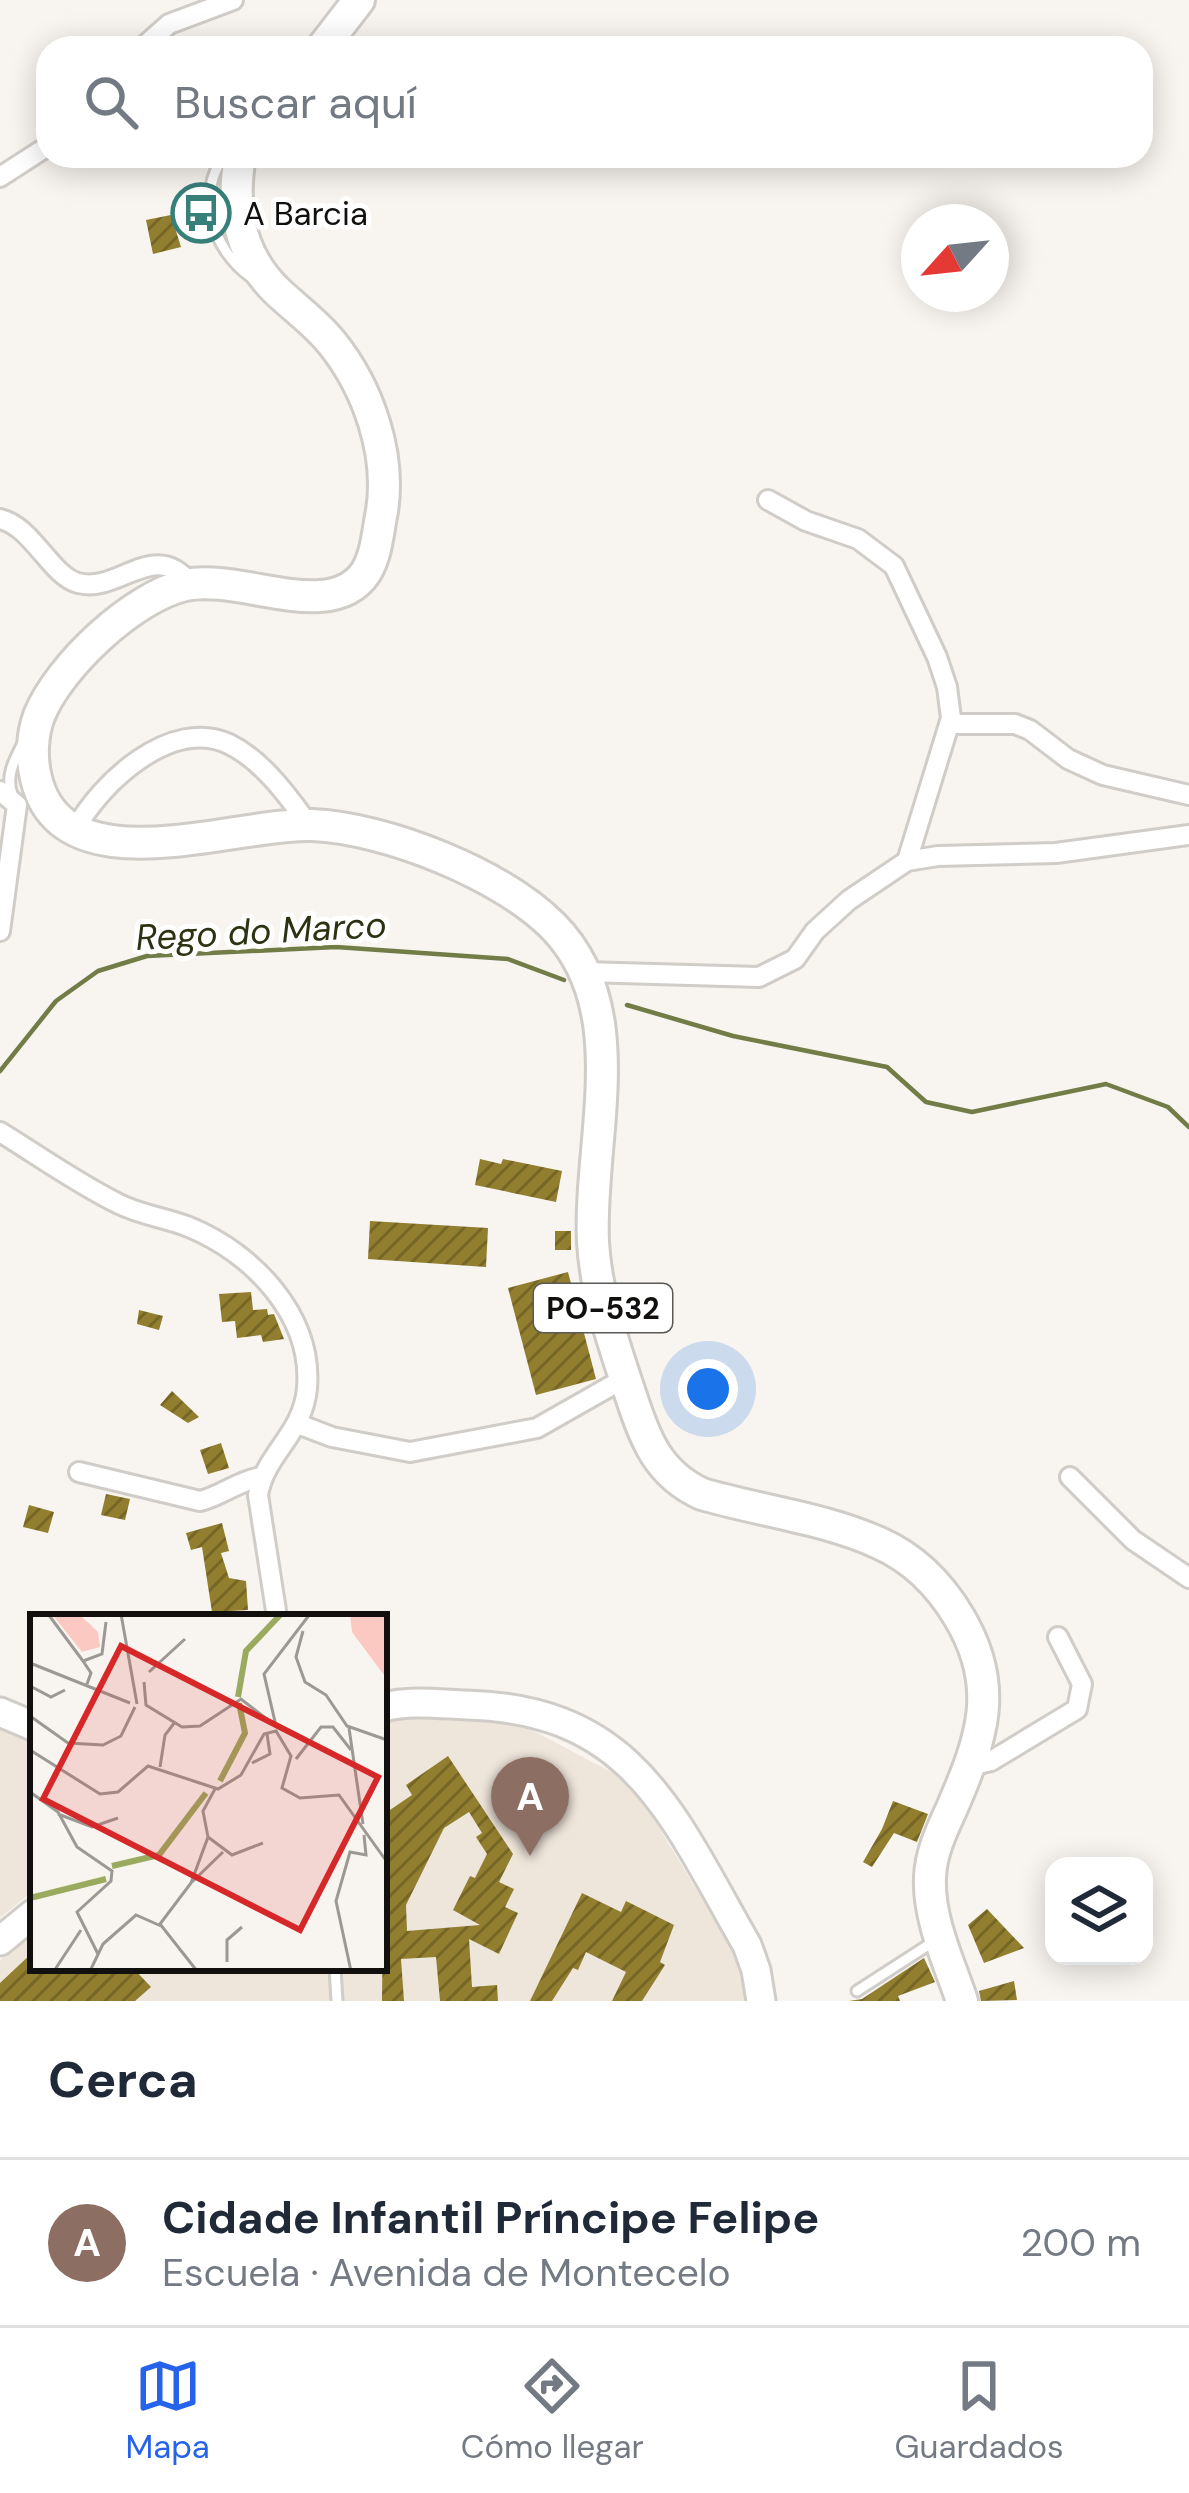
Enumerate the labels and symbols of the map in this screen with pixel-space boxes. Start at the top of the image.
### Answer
bus stop icon: A Barcia [170,182,232,244]
place label: A Barcia [243,192,368,235]
north arrow [901,204,1009,312]
water label: Rego do Marco [134,901,388,961]
road number: PO-532 [534,1284,672,1332]
your location [678,1359,738,1419]
inset map [30,1614,387,1971]
pin: A [491,1757,569,1856]

